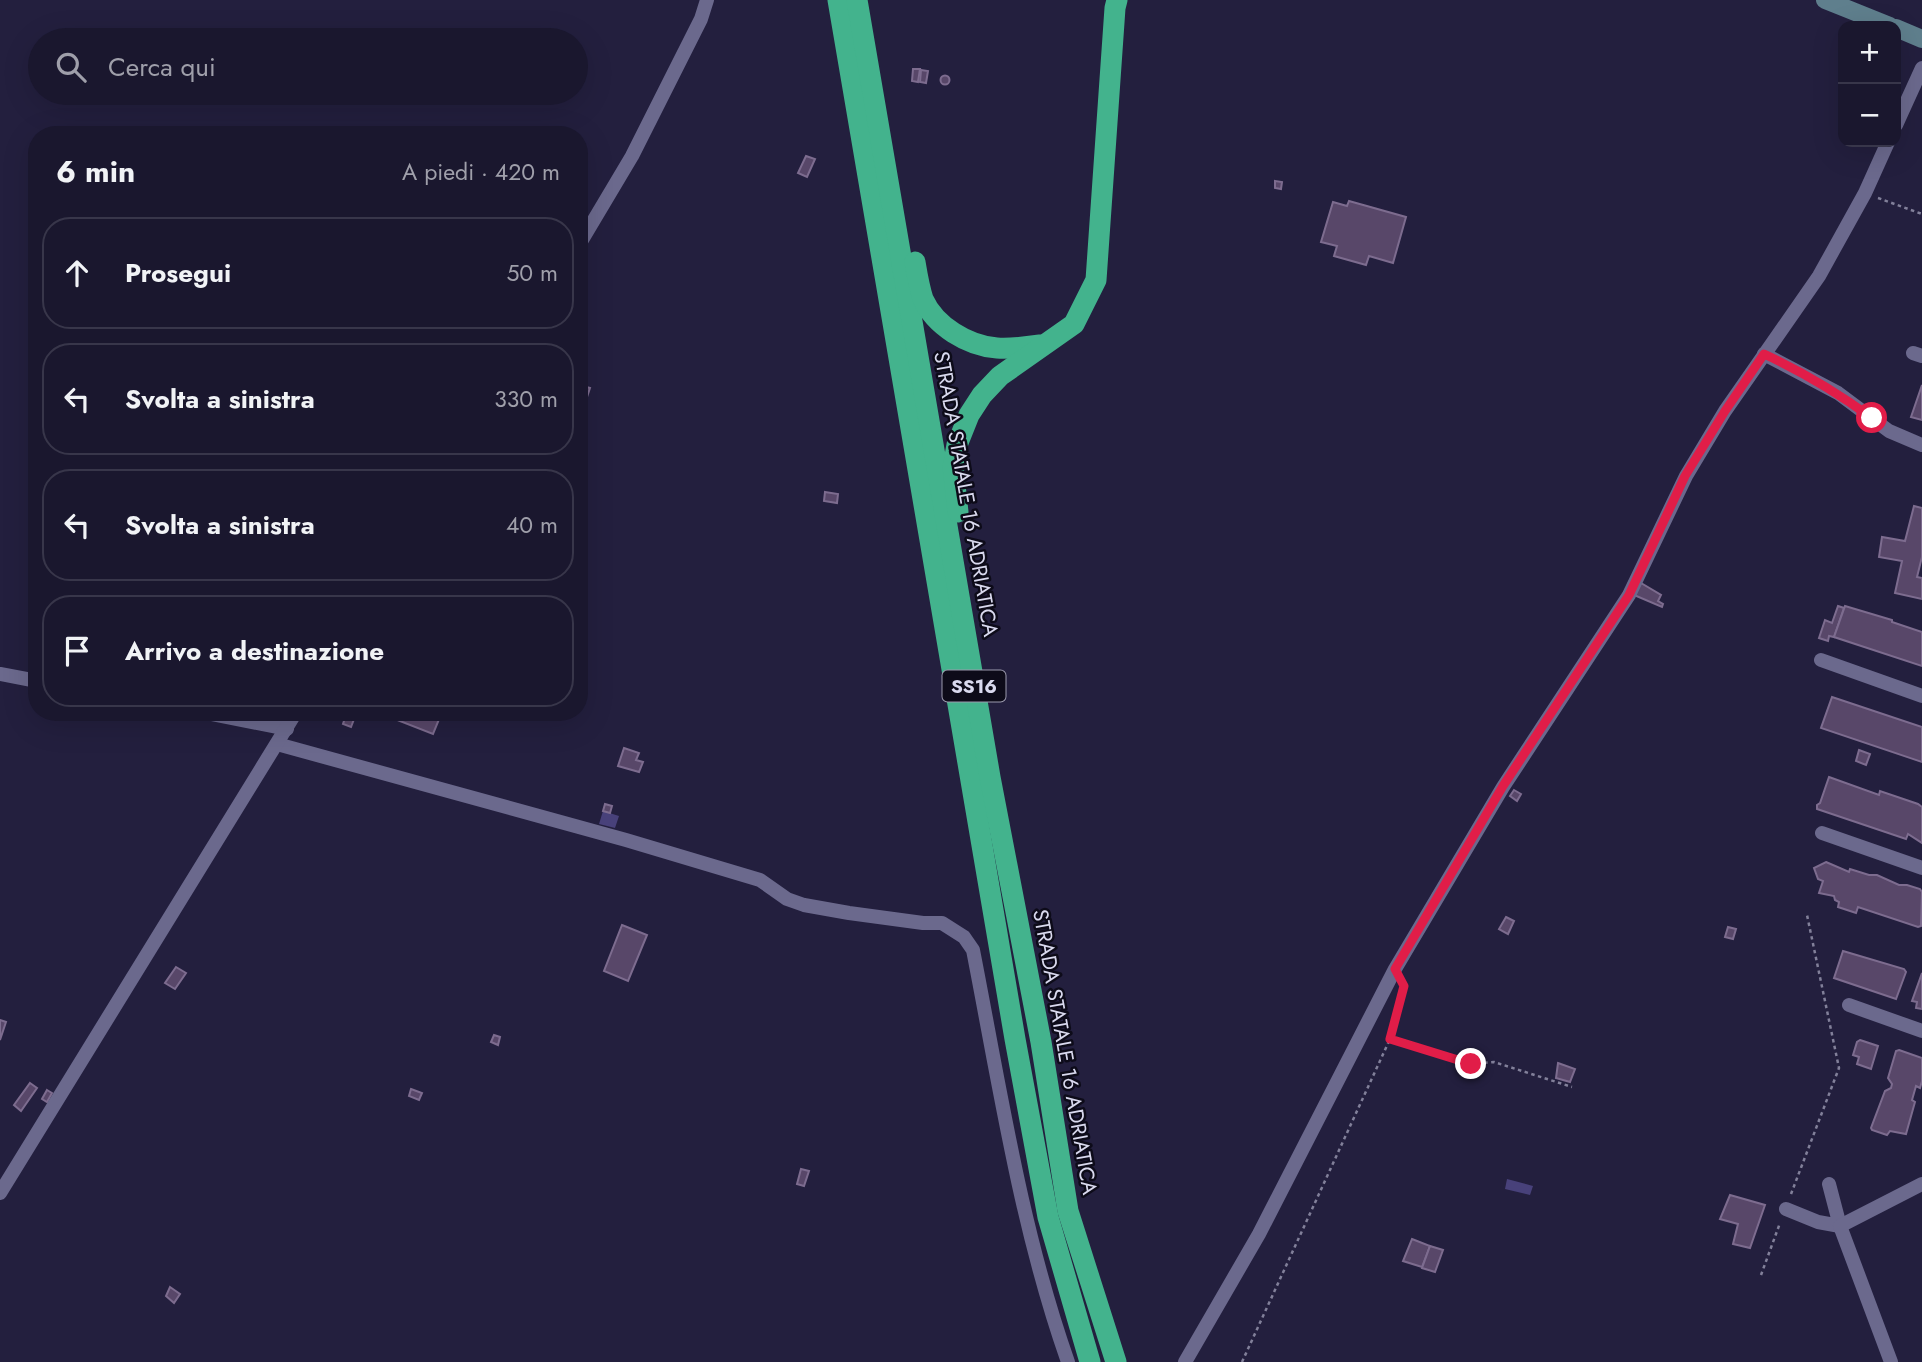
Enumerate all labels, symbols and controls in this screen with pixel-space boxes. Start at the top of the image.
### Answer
map controls [1838,21,1901,147]
button: + [1838,21,1901,84]
search box [28,28,588,105]
icon: search [52,48,90,86]
text: Cerca qui [108,48,216,86]
button: − [1838,84,1901,147]
text: 6 min [56,150,135,193]
text: A piedi · 420 m [402,155,560,189]
icon: ahead [58,254,96,292]
text: Prosegui [125,254,231,292]
text: 50 m [506,256,558,290]
street label: STRADA STATALE 16 ADRIATICA [926,349,1006,639]
icon: left [58,380,96,418]
text: Svolta a sinistra [125,380,315,418]
text: 330 m [494,382,558,416]
route start [1856,402,1887,433]
icon: left [58,506,96,544]
text: Svolta a sinistra [125,506,315,544]
text: 40 m [506,508,558,542]
icon: arrive [58,632,96,670]
text: Arrivo a destinazione [125,632,384,670]
road number: SS16 [942,670,1006,702]
street label: STRADA STATALE 16 ADRIATICA [1025,907,1105,1197]
route end [1455,1048,1486,1079]

